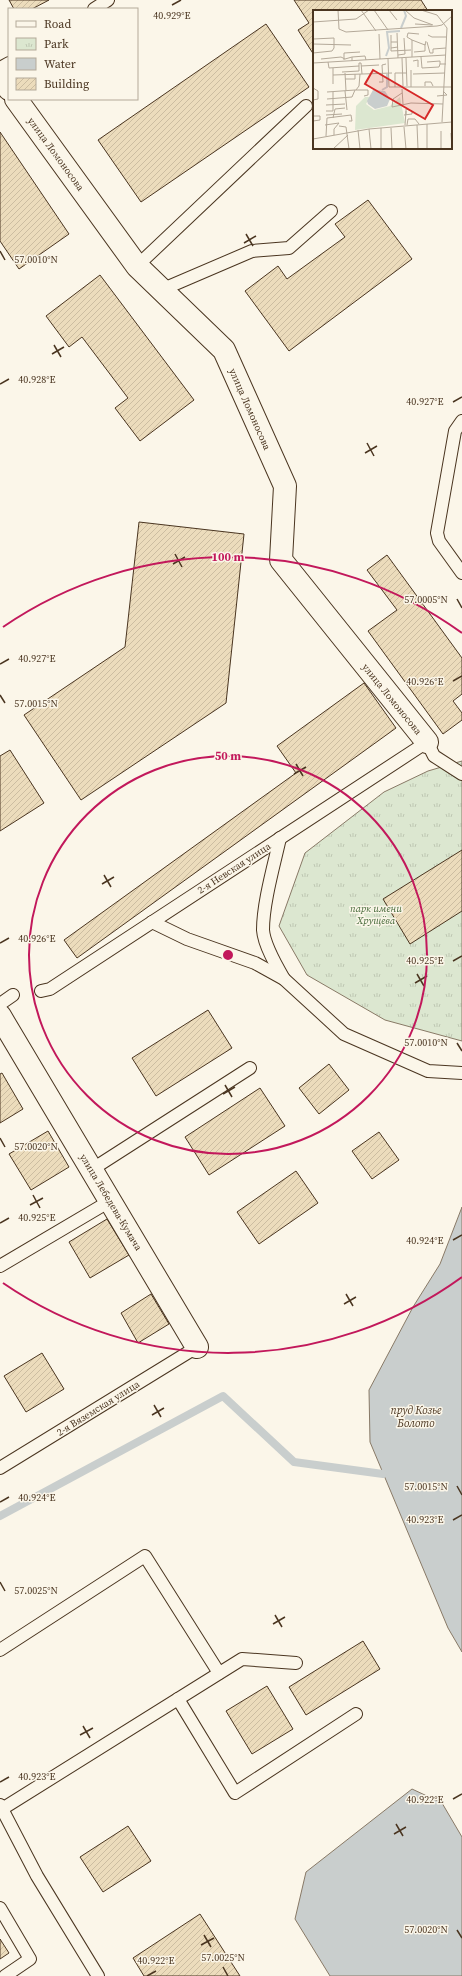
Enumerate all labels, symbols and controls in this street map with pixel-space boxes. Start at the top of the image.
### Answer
legend [8,8,138,100]
text: 40.929°E [153,9,191,22]
inset map [313,10,452,149]
text: Road [44,16,71,32]
text: Park [44,36,69,52]
text: Water [44,56,76,72]
text: Building [44,76,89,92]
street label: улица Ломоносова [25,115,88,194]
text: 57.0010°N [14,253,58,266]
street label: улица Ломоносова [226,366,274,453]
text: 40.928°E [18,373,56,386]
text: 40.927°E [406,395,444,408]
text: 100 m [212,549,245,565]
text: 57.0005°N [404,593,448,606]
text: 40.927°E [18,652,56,665]
street label: улица Ломоносова [359,661,425,738]
text: 40.926°E [406,675,444,688]
text: 57.0015°N [14,697,58,710]
text: 50 m [215,748,241,764]
street label: 2-я Невская улица [195,839,274,897]
park label: парк имени Хрущёва [350,902,402,927]
text: 40.926°E [18,932,56,945]
centre of rings [221,948,235,962]
text: 40.925°E [406,954,444,967]
text: 57.0010°N [404,1036,448,1049]
text: 57.0020°N [14,1140,58,1153]
street label: улица Лебедева-Кумача [77,1151,146,1254]
text: 40.925°E [18,1211,56,1224]
text: 40.924°E [406,1234,444,1247]
street label: 2-я Вяземская улица [54,1377,143,1439]
water label: пруд Козье Болото [391,1403,442,1431]
text: 57.0015°N [404,1480,448,1493]
text: 40.924°E [18,1491,56,1504]
text: 40.923°E [406,1513,444,1526]
text: 57.0025°N [14,1584,58,1597]
text: 40.923°E [18,1770,56,1783]
text: 40.922°E [406,1793,444,1806]
text: 57.0020°N [404,1923,448,1936]
text: 57.0025°N [201,1951,245,1964]
text: 40.922°E [137,1954,175,1967]

